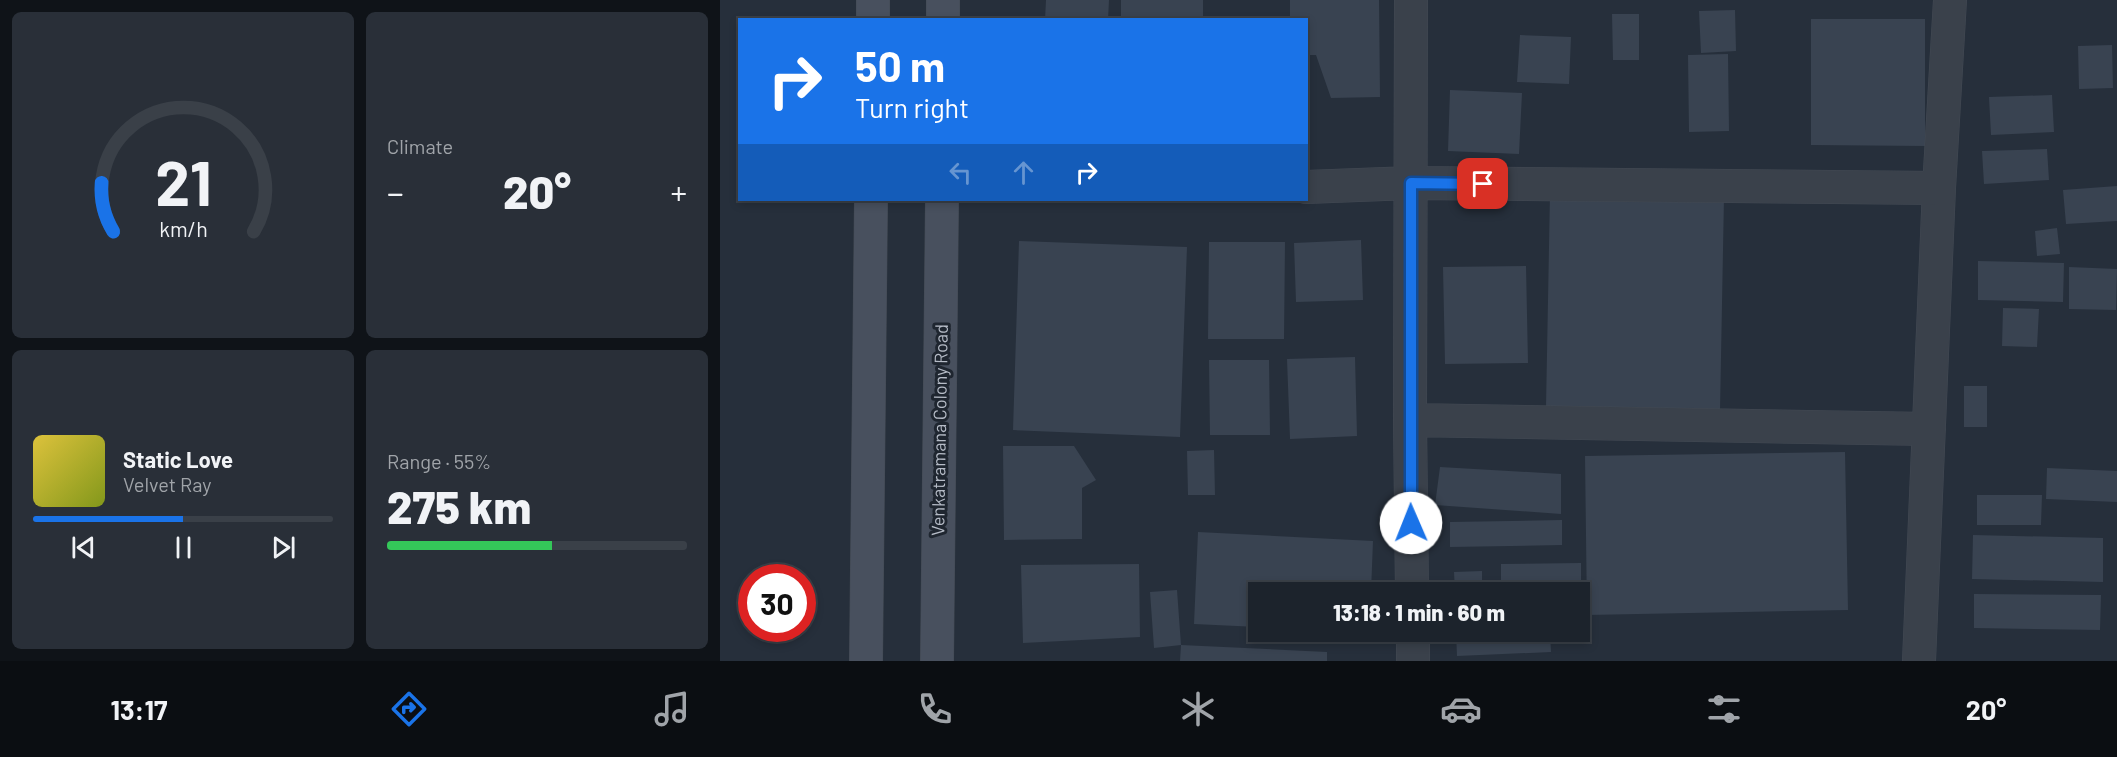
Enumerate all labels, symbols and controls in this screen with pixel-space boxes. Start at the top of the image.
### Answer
text: 50 m [855,40,945,90]
icon: right [756,42,834,120]
text: Turn right [855,91,969,123]
text: Climate [387,134,453,158]
text: 21 [155,144,211,218]
icon: left [944,156,977,189]
icon: ahead [1007,156,1040,189]
icon: right [1070,156,1103,189]
pin [1457,158,1508,209]
text: 20° [503,164,571,218]
icon: arrive [1466,167,1499,200]
text: − [387,172,404,212]
text: + [671,172,687,212]
text: km/h [159,216,207,241]
street label: Venkatramana Colony Road [926,324,952,536]
text: Static Love [123,446,233,472]
text: Range · 55% [387,449,491,473]
text: Velvet Ray [123,472,212,496]
text: 275 km [387,479,531,533]
position arrow [1379,491,1443,555]
icon: previous [67,531,100,564]
icon: pause [167,531,200,564]
icon: next [267,531,300,564]
speed limit sign: 30 [738,564,816,642]
text: 13:18 · 1 min · 60 m [1333,599,1505,625]
icon: directions [388,688,430,730]
icon: music [651,688,693,730]
icon: phone [914,688,956,730]
icon: climate [1177,688,1219,730]
icon: car [1440,688,1482,730]
icon: filters [1703,688,1745,730]
text: 13:17 [110,693,167,725]
text: 20° [1966,693,2007,725]

